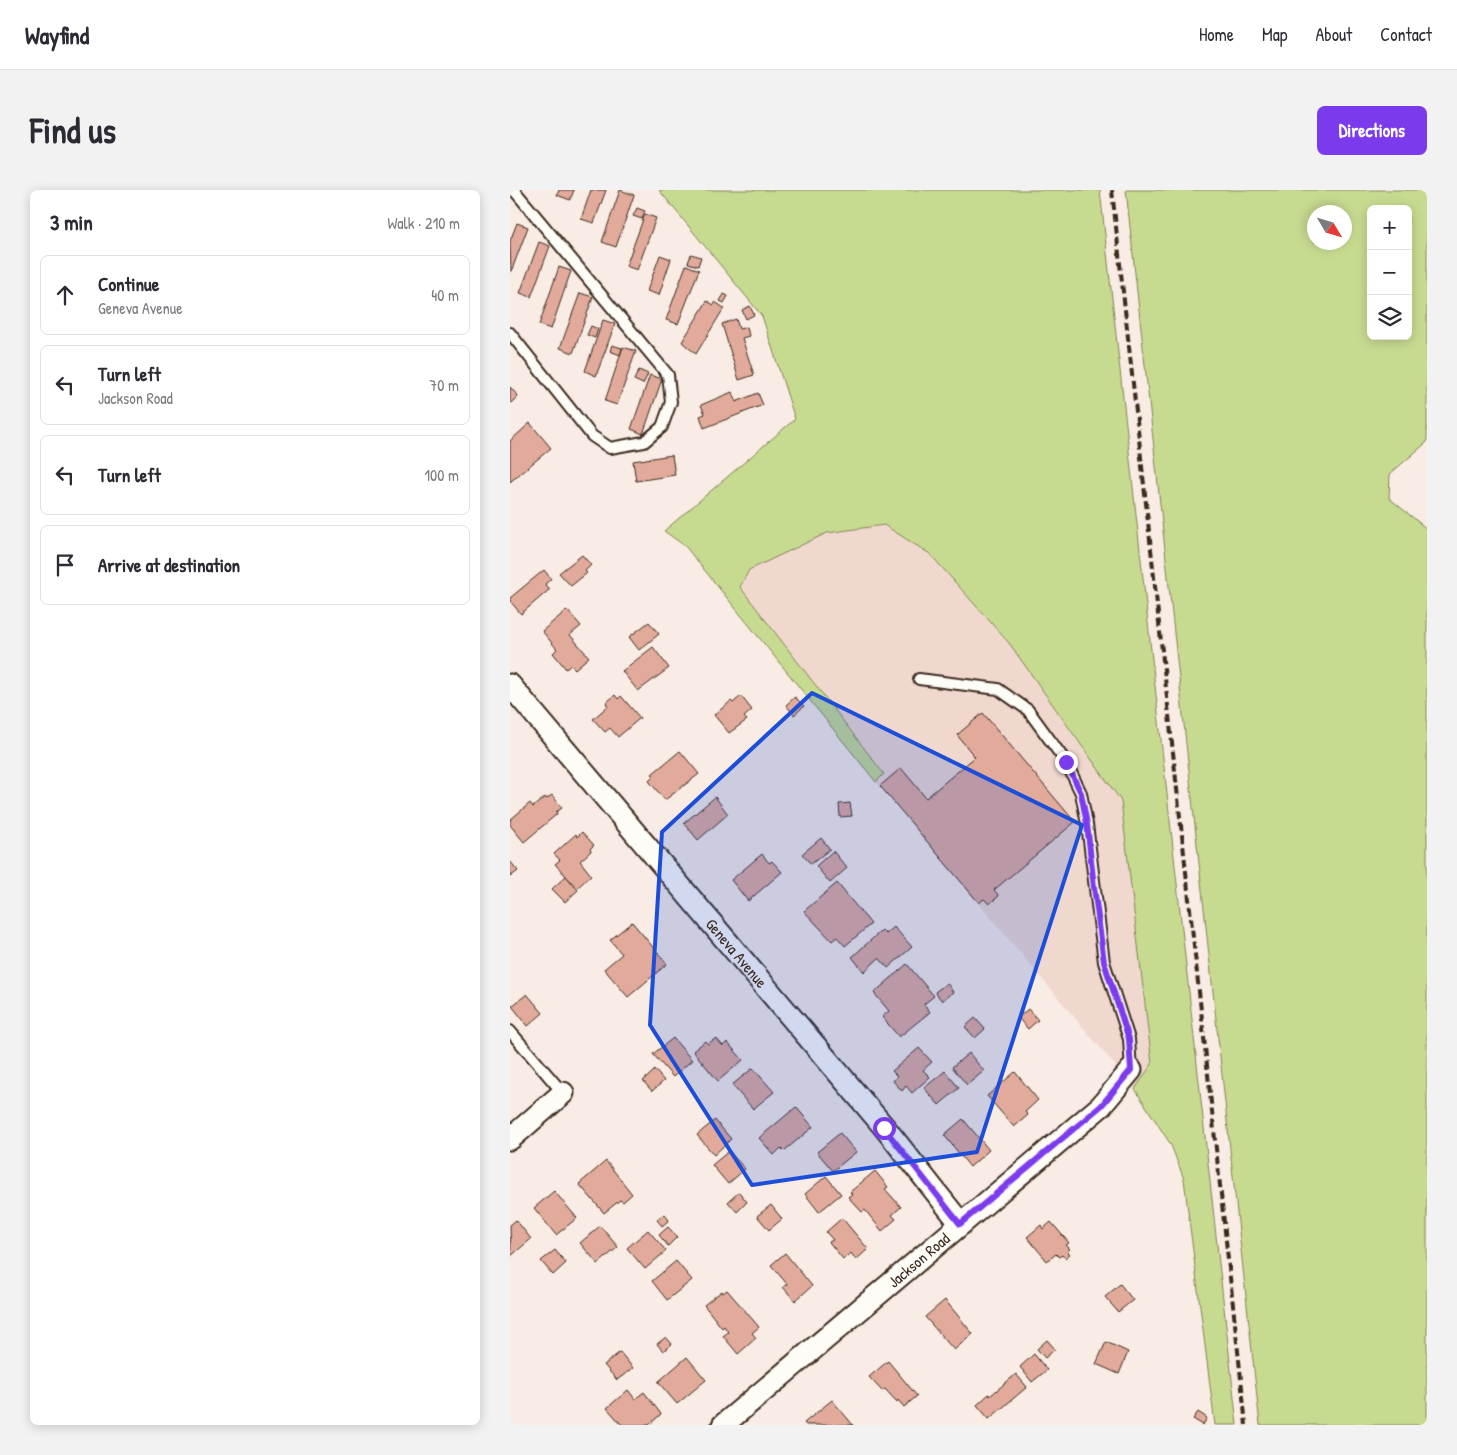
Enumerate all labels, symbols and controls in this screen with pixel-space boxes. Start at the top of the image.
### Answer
text: Wayfind [25,19,89,51]
text: Home [1199,22,1234,47]
text: Map [1262,22,1287,47]
text: About [1315,22,1352,47]
text: Contact [1380,22,1432,47]
button: Directions [1317,106,1427,155]
text: Find us [30,107,116,154]
north arrow [1307,205,1352,250]
map controls [1367,205,1412,340]
button: + [1367,205,1412,250]
text: 3 min [50,208,93,237]
text: Walk · 210 m [387,212,460,234]
button: − [1367,250,1412,295]
text: Continue [98,271,159,297]
icon: ahead [51,281,79,309]
text: 40 m [431,284,459,306]
button: layers [1367,295,1412,340]
text: Geneva Avenue [98,297,183,319]
text: Turn left [98,361,161,387]
icon: left [51,371,79,399]
text: 70 m [429,374,459,396]
text: Jackson Road [98,387,173,409]
icon: left [51,461,79,489]
text: Turn left [98,462,161,488]
text: 100 m [424,464,459,486]
icon: arrive [51,551,79,579]
text: Arrive at destination [98,552,240,578]
route end [1055,751,1078,774]
street label: Geneva Avenue [701,913,773,993]
route start [873,1117,896,1140]
street label: Jackson Road [883,1227,954,1292]

